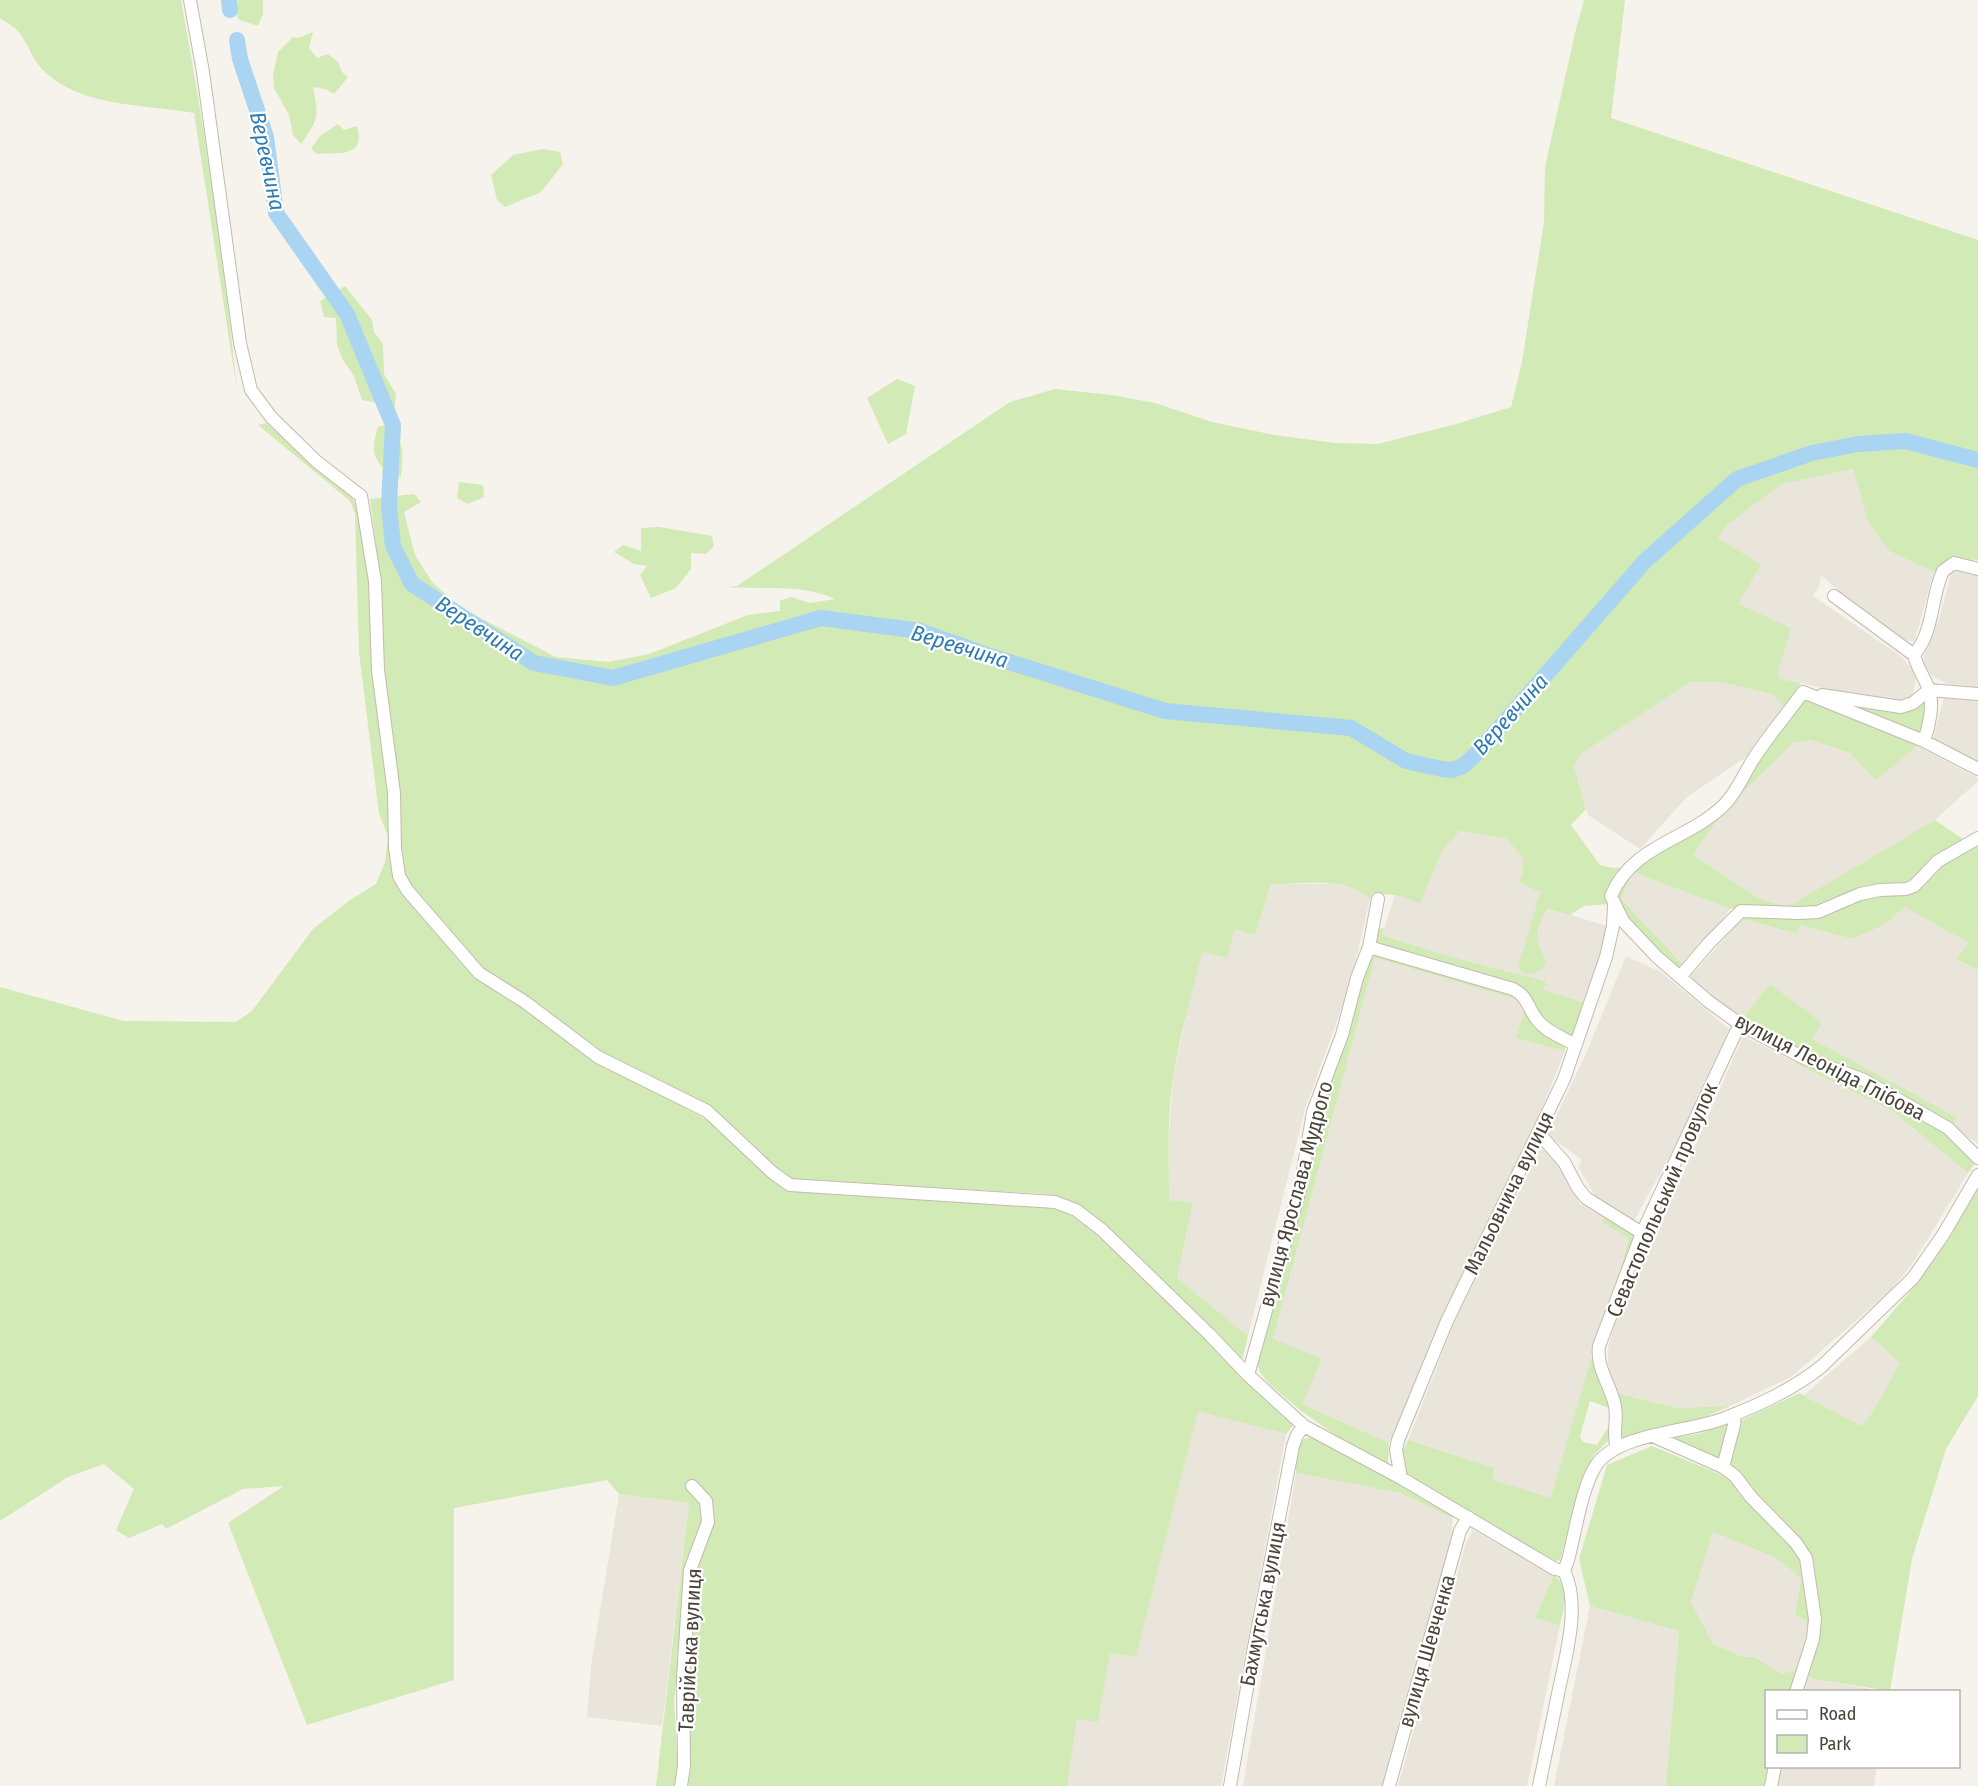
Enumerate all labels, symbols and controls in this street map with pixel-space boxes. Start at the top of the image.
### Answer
water label: Веревчина [244,109,291,213]
water label: Веревчина [430,590,529,667]
water label: Веревчина [908,619,1012,674]
water label: Веревчина [1467,668,1554,761]
street label: вулиця Леоніда Глібова [1730,1008,1930,1126]
street label: вулиця Ярослава Мудрого [1253,1078,1339,1310]
street label: Севастопольський провулок [1601,1079,1723,1321]
street label: Мальовнича вулиця [1458,1107,1560,1279]
street label: Бахмутська вулиця [1234,1520,1292,1688]
street label: Таврійська вулиця [673,1568,707,1732]
street label: вулиця Шевченка [1393,1572,1461,1730]
legend [1765,1690,1960,1768]
text: Road [1819,1703,1856,1725]
text: Park [1819,1733,1852,1755]

